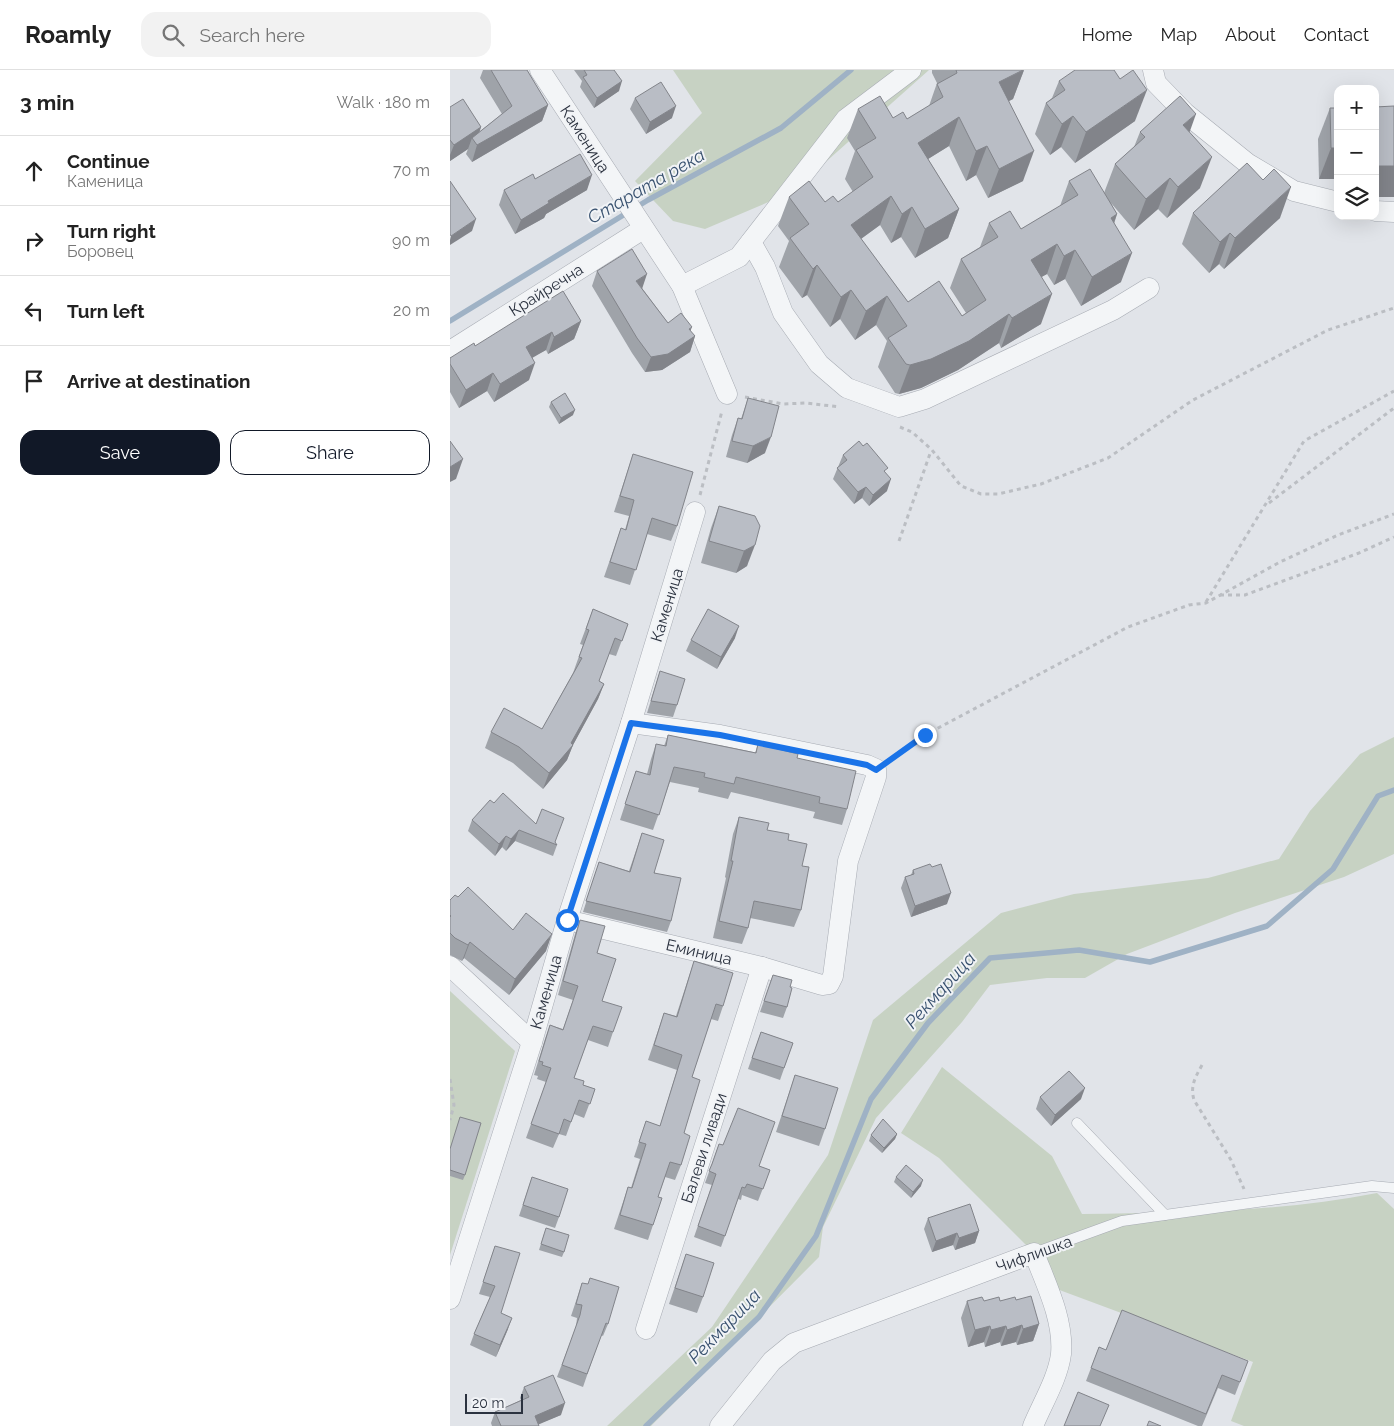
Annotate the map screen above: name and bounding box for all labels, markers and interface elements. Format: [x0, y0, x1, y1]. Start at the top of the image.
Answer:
search box [141, 12, 491, 57]
text: Roamly [25, 20, 111, 49]
icon: search [159, 21, 187, 49]
text: Search here [199, 24, 305, 46]
text: Home [1081, 24, 1132, 45]
text: Map [1160, 24, 1197, 45]
text: About [1225, 24, 1276, 45]
text: Contact [1304, 24, 1369, 45]
map controls [1334, 85, 1379, 220]
button: + [1334, 85, 1379, 130]
text: 3 min [20, 90, 74, 115]
text: Walk · 180 m [336, 93, 430, 112]
street label: Каменица [556, 102, 614, 176]
button: − [1334, 130, 1379, 175]
water label: Старата река [584, 144, 709, 228]
text: Continue [67, 150, 150, 172]
icon: ahead [20, 157, 48, 185]
text: 70 m [393, 161, 430, 180]
text: Каменица [67, 172, 143, 191]
button: layers [1334, 175, 1379, 220]
text: Turn right [67, 220, 156, 242]
icon: right [20, 227, 48, 255]
text: 90 m [392, 231, 430, 250]
text: Боровец [67, 242, 134, 261]
street label: Крайречна [505, 260, 587, 320]
icon: left [20, 297, 48, 325]
text: Turn left [67, 300, 144, 322]
text: 20 m [393, 301, 430, 320]
icon: arrive [20, 367, 48, 395]
text: Arrive at destination [67, 370, 251, 392]
button: Save [20, 430, 220, 475]
button: Share [230, 430, 430, 475]
street label: Каменица [647, 566, 687, 644]
route end [914, 724, 937, 747]
route start [556, 909, 579, 932]
street label: Еминица [664, 935, 734, 969]
water label: Рекмарица [900, 947, 980, 1032]
street label: Каменица [526, 953, 566, 1031]
street label: Балеви ливади [677, 1091, 731, 1205]
street label: Чифлишка [993, 1232, 1075, 1276]
water label: Рекмарица [683, 1284, 765, 1368]
scale bar [465, 1391, 522, 1414]
text: 20 m [472, 1395, 504, 1411]

